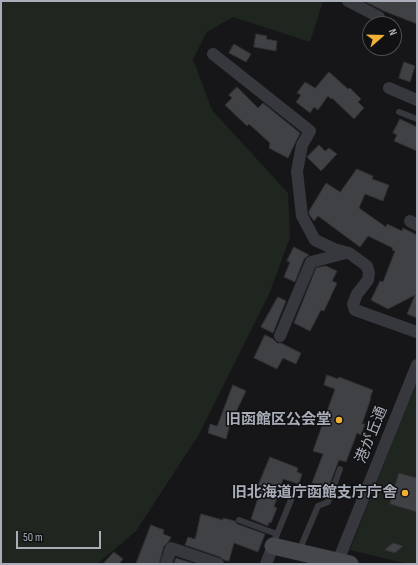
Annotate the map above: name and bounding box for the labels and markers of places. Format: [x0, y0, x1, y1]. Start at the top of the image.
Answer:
place label: 旧函館区公会堂 [226, 411, 331, 429]
marker: 旧函館区公会堂 [334, 415, 344, 425]
place label: 旧北海道庁函館支庁庁舎 [232, 484, 397, 502]
marker: 旧北海道庁函館支庁庁舎 [400, 488, 410, 498]

